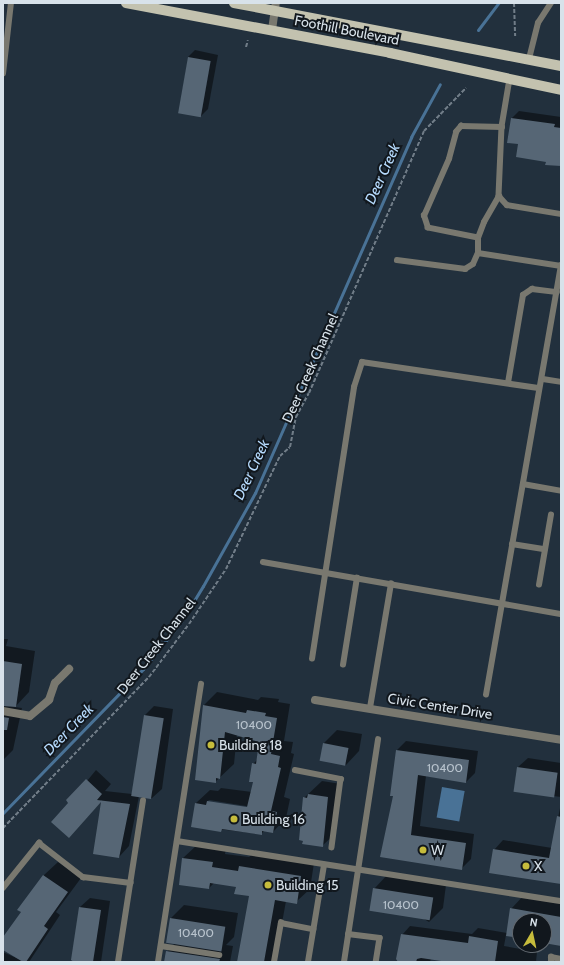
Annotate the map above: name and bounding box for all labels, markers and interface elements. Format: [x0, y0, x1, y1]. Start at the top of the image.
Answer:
street label: Foothill Boulevard [293, 12, 401, 48]
water label: Deer Creek [362, 141, 404, 207]
street label: Deer Creek Channel [278, 311, 342, 425]
water label: Deer Creek [230, 437, 274, 503]
street label: Deer Creek Channel [113, 594, 199, 698]
street label: Civic Center Drive [387, 689, 493, 723]
water label: Deer Creek [40, 701, 98, 759]
house number: 10400 [236, 718, 272, 732]
place label: Building 18 [219, 737, 283, 753]
marker: Building 18 [206, 740, 216, 750]
house number: 10400 [427, 761, 463, 775]
place label: Building 16 [242, 811, 305, 827]
marker: Building 16 [229, 814, 239, 824]
place label: W [431, 842, 444, 858]
marker: W [418, 845, 428, 855]
place label: X [534, 858, 542, 874]
marker: X [521, 861, 531, 871]
place label: Building 15 [276, 877, 339, 893]
marker: Building 15 [263, 880, 273, 890]
house number: 10400 [383, 898, 419, 912]
north arrow [512, 913, 552, 953]
text: N [529, 915, 539, 930]
house number: 10400 [178, 926, 214, 940]

